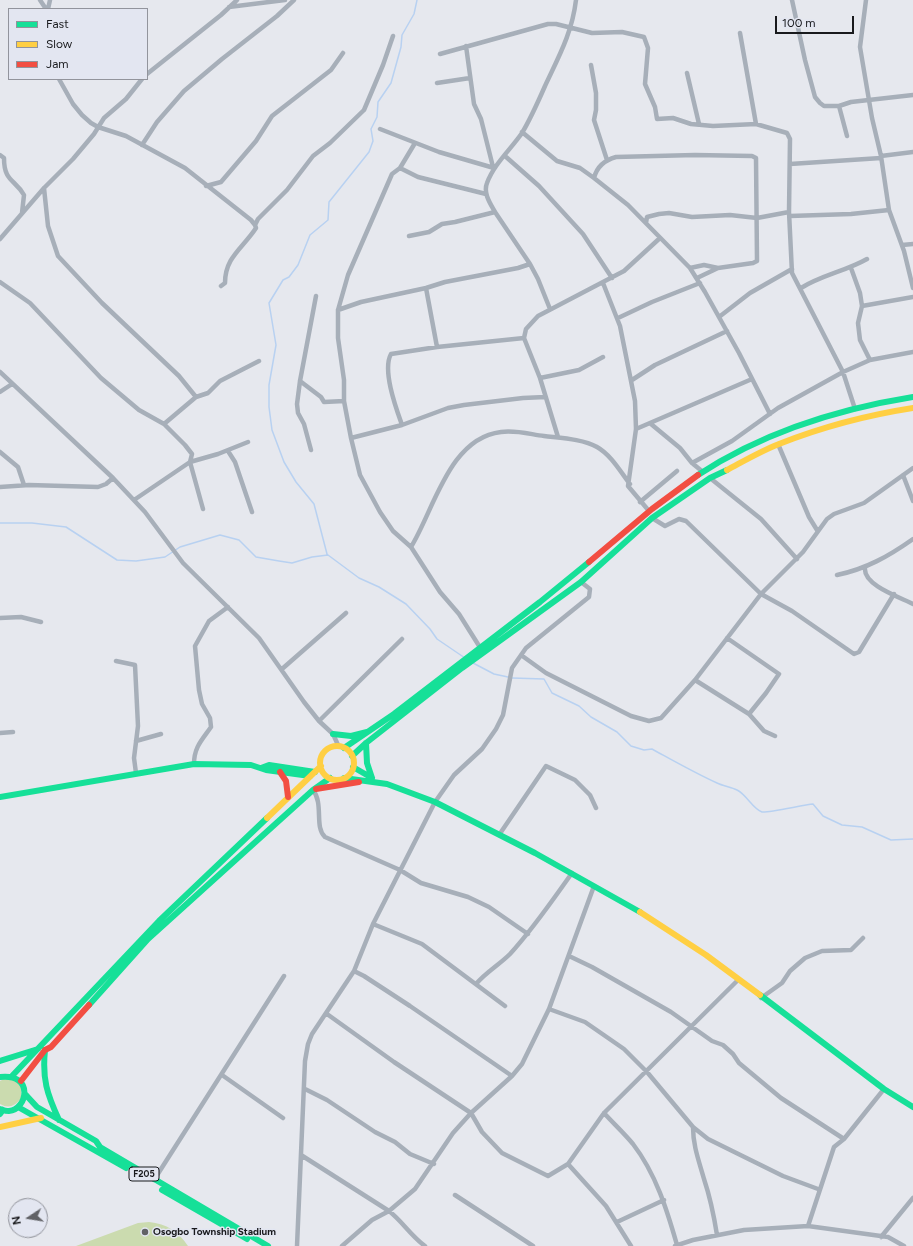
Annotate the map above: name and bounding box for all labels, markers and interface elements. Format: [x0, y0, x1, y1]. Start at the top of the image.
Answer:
legend [8, 8, 148, 80]
scale bar [777, 8, 856, 34]
text: 100 m [782, 16, 816, 30]
text: Fast [46, 17, 69, 31]
text: Slow [46, 37, 72, 51]
text: Jam [46, 57, 69, 71]
road number: F205 [129, 1167, 159, 1181]
north arrow [8, 1198, 48, 1238]
text: N [10, 1215, 24, 1226]
place label: Osogbo Township Stadium [153, 1226, 276, 1238]
marker: Osogbo Township Stadium [140, 1227, 150, 1237]

